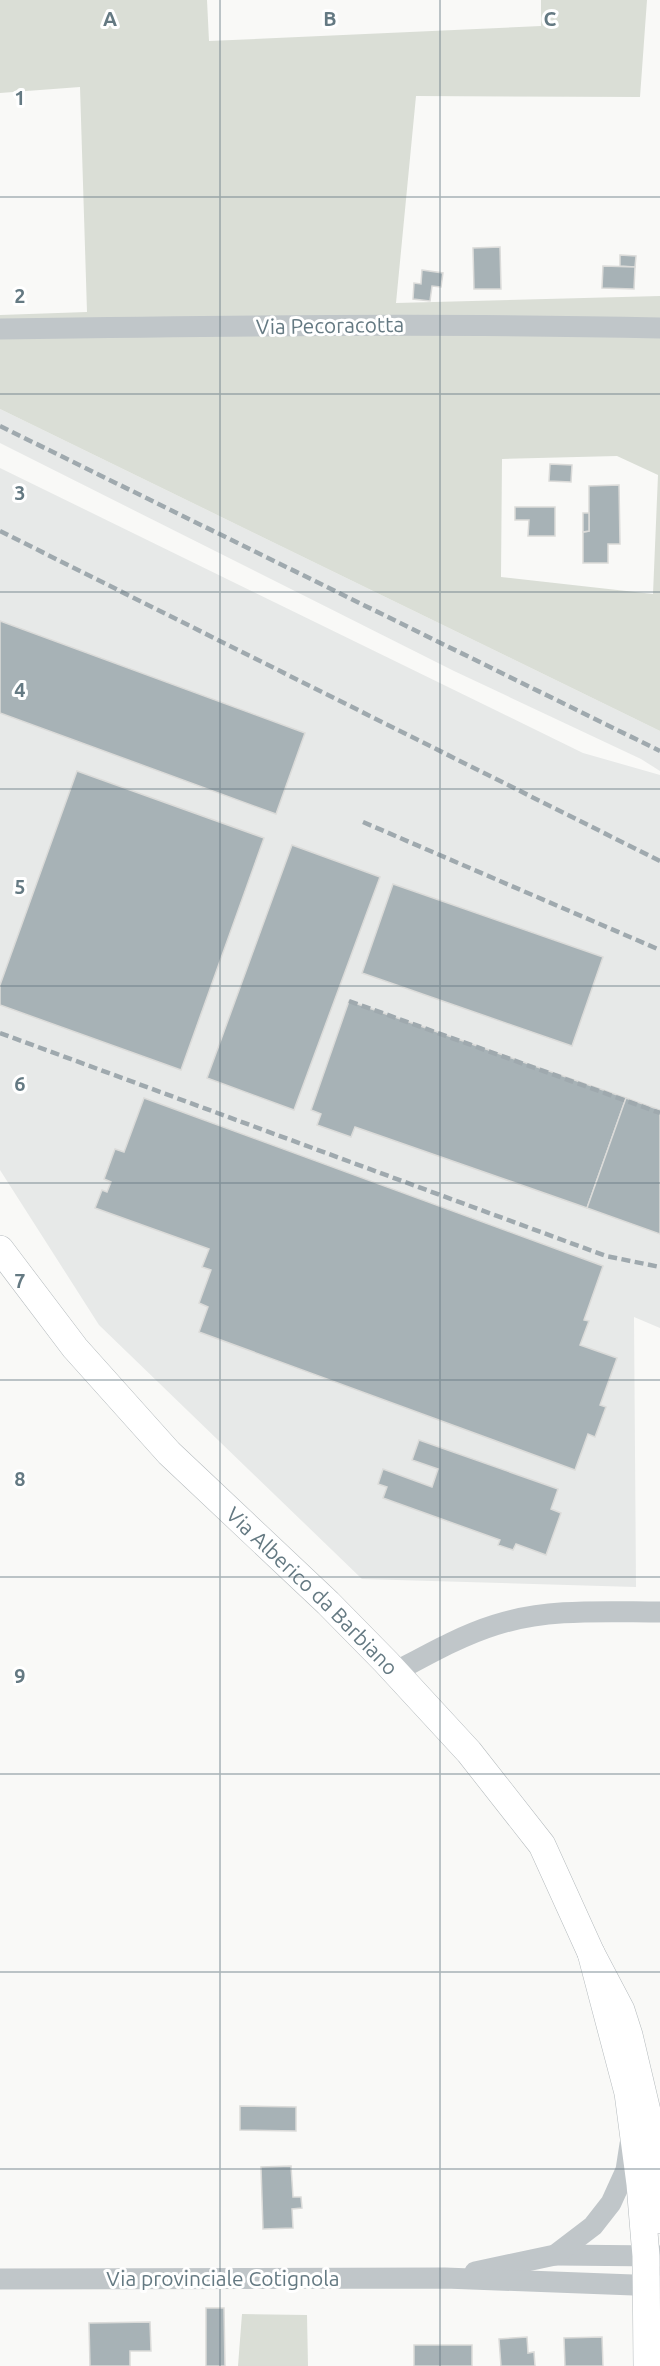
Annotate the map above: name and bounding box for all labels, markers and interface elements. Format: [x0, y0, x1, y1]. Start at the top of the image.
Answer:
text: A [103, 7, 117, 30]
text: B [323, 7, 337, 30]
text: C [544, 7, 557, 30]
text: 1 [14, 86, 26, 109]
text: 2 [14, 284, 26, 307]
street label: Via Pecoracotta [256, 312, 404, 338]
text: 3 [14, 481, 26, 504]
text: 4 [14, 678, 26, 701]
text: 5 [14, 875, 26, 898]
text: 6 [14, 1072, 26, 1095]
text: 7 [14, 1269, 26, 1292]
text: 8 [14, 1467, 26, 1490]
street label: Via Alberico da Barbiano [222, 1502, 403, 1679]
text: 9 [14, 1664, 26, 1687]
street label: Via provinciale Cotignola [106, 2266, 340, 2290]

